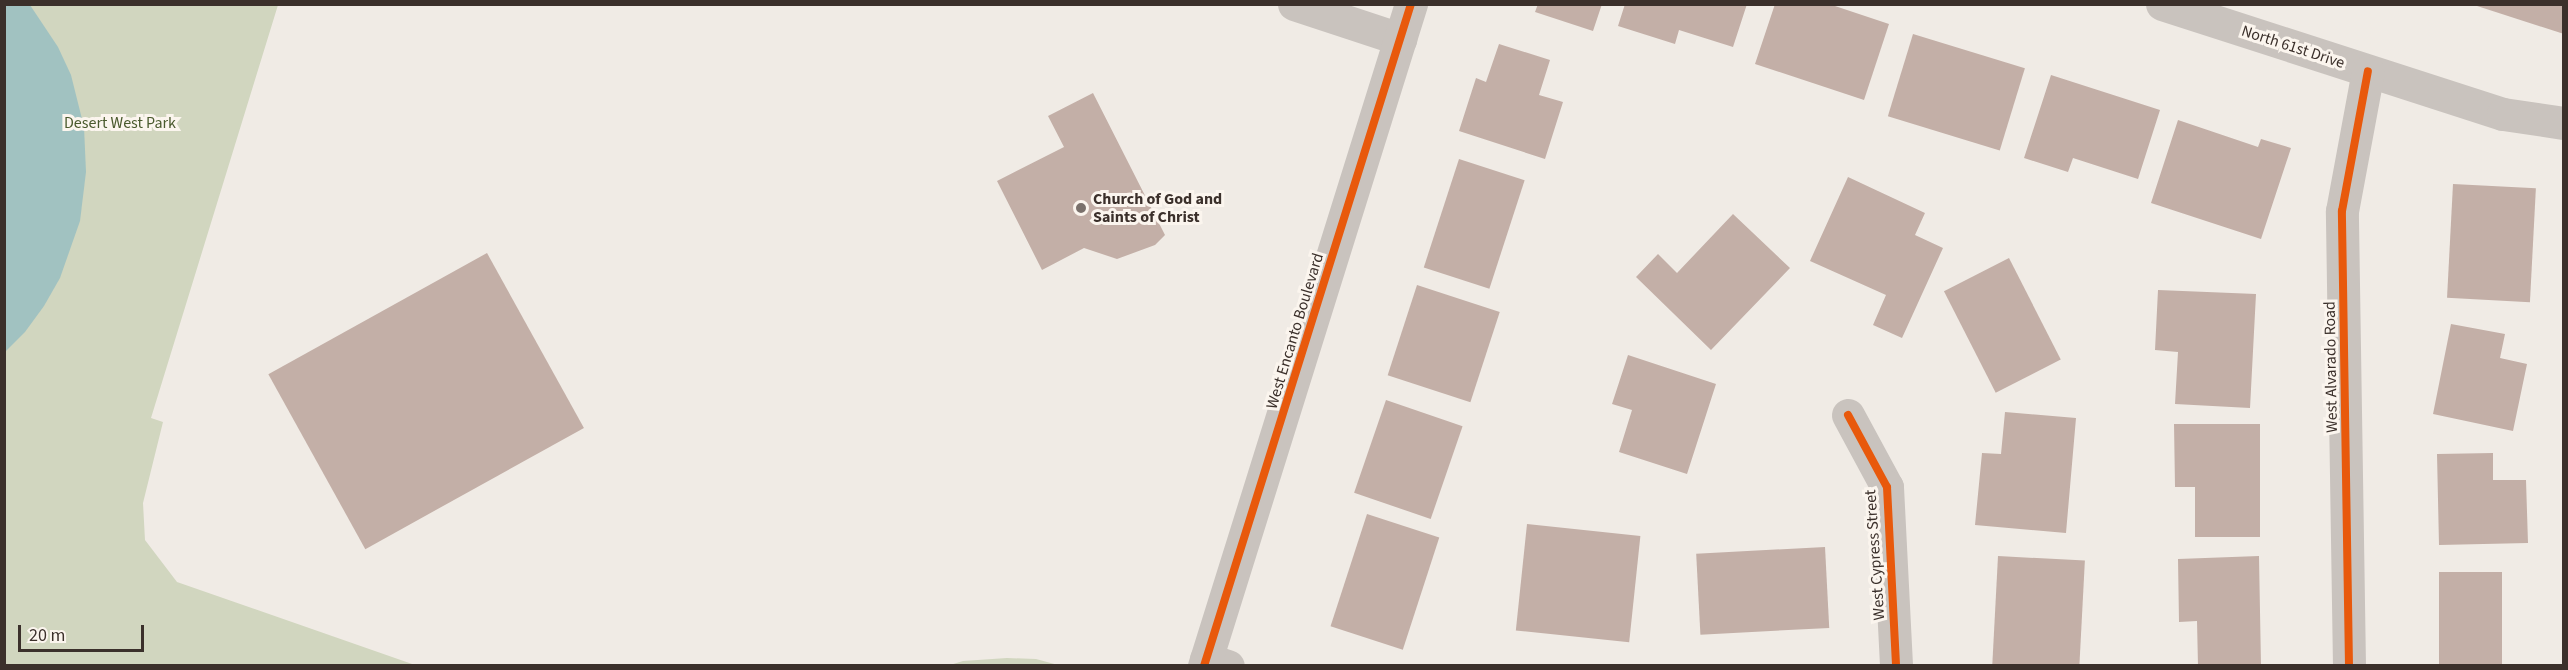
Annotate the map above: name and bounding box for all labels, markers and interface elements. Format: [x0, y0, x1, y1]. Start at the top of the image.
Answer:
street label: North 61st Drive [2239, 21, 2347, 73]
park label: Desert West Park [64, 113, 176, 133]
place label: Church of God and Saints of Christ [1093, 189, 1222, 227]
marker: Church of God and Saints of Christ [1074, 201, 1088, 215]
street label: West Encanto Boulevard [1262, 251, 1328, 411]
street label: West Alvarado Road [2320, 301, 2342, 433]
street label: West Cypress Street [1861, 489, 1889, 621]
scale bar [21, 613, 147, 651]
text: 20 m [29, 623, 65, 648]

